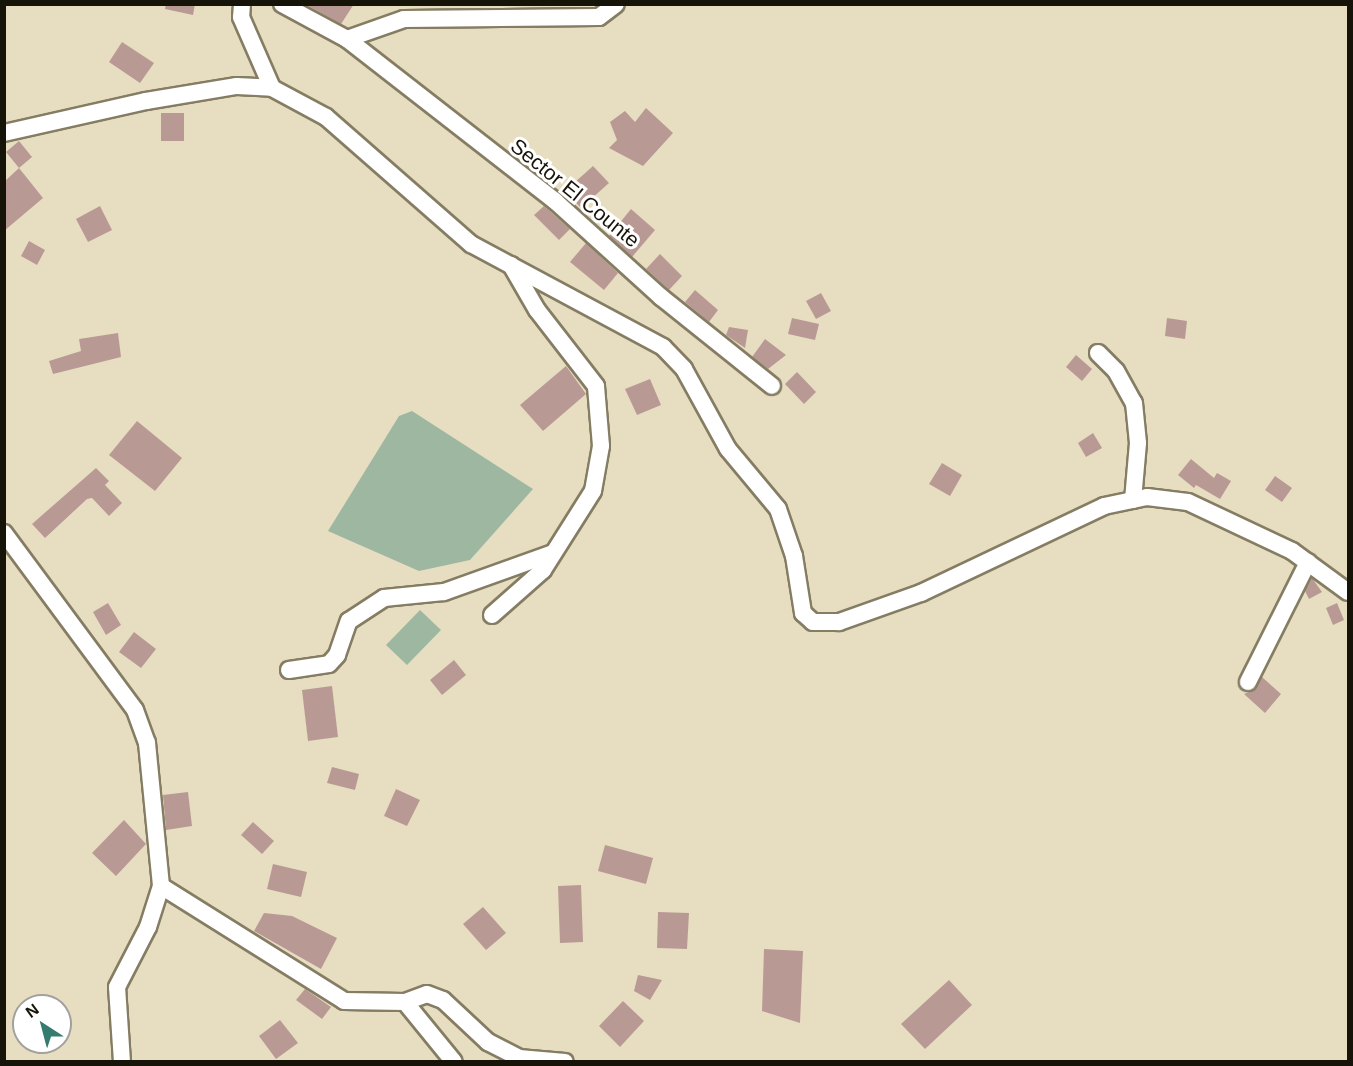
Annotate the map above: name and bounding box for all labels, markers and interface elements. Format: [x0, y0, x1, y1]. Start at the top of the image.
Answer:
street label: Sector El Counte [505, 133, 645, 253]
north arrow [12, 994, 72, 1054]
text: N [23, 1000, 42, 1021]

